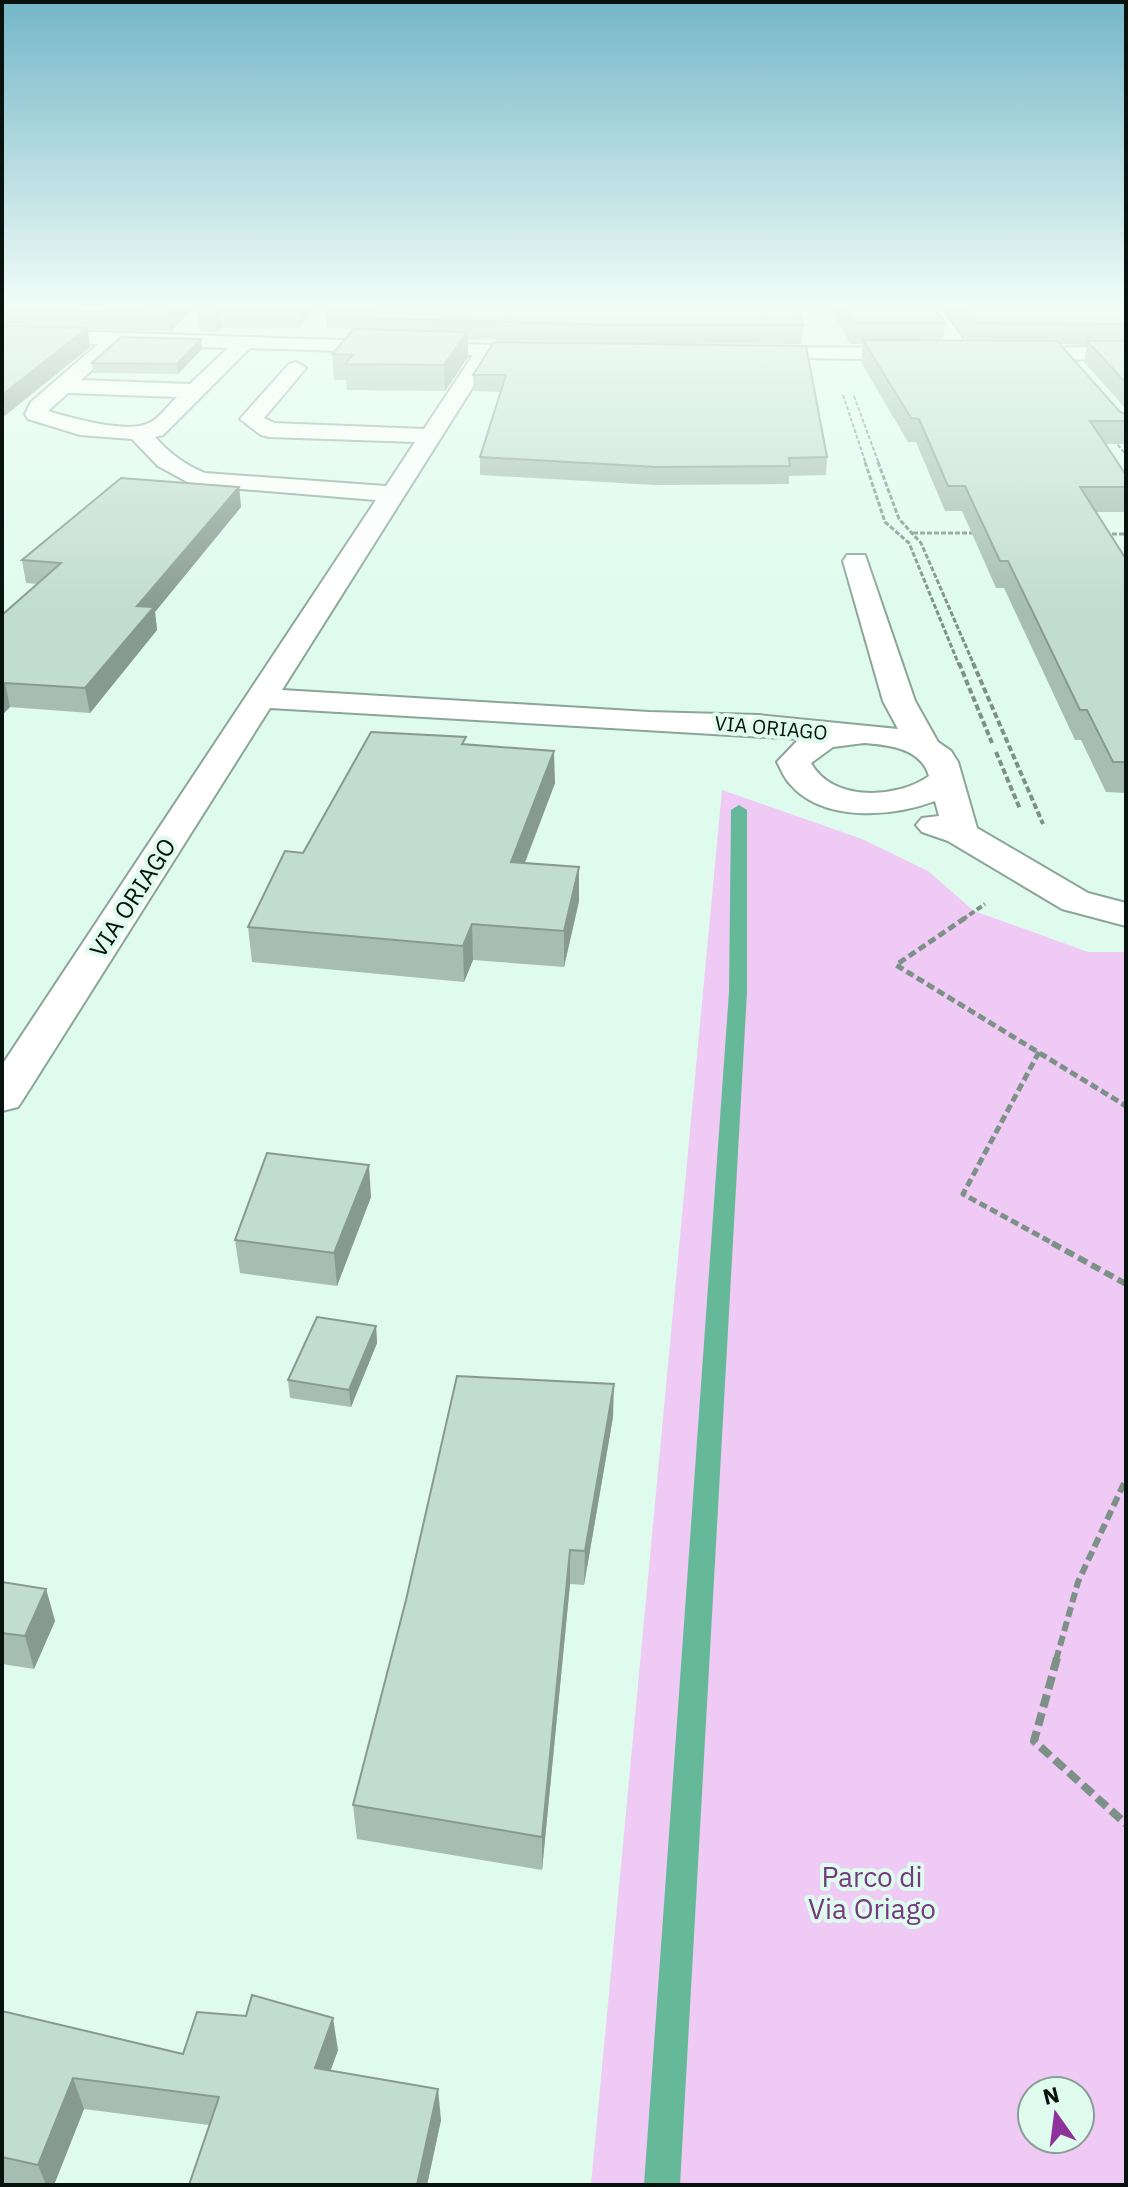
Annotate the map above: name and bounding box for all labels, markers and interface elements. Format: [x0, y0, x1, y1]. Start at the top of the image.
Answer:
street label: VIA ORIAGO [713, 709, 829, 746]
street label: VIA ORIAGO [82, 832, 183, 963]
park label: Parco di Via Oriago [808, 1858, 936, 1927]
north arrow [1016, 2075, 1096, 2155]
text: N [1040, 2079, 1062, 2111]

